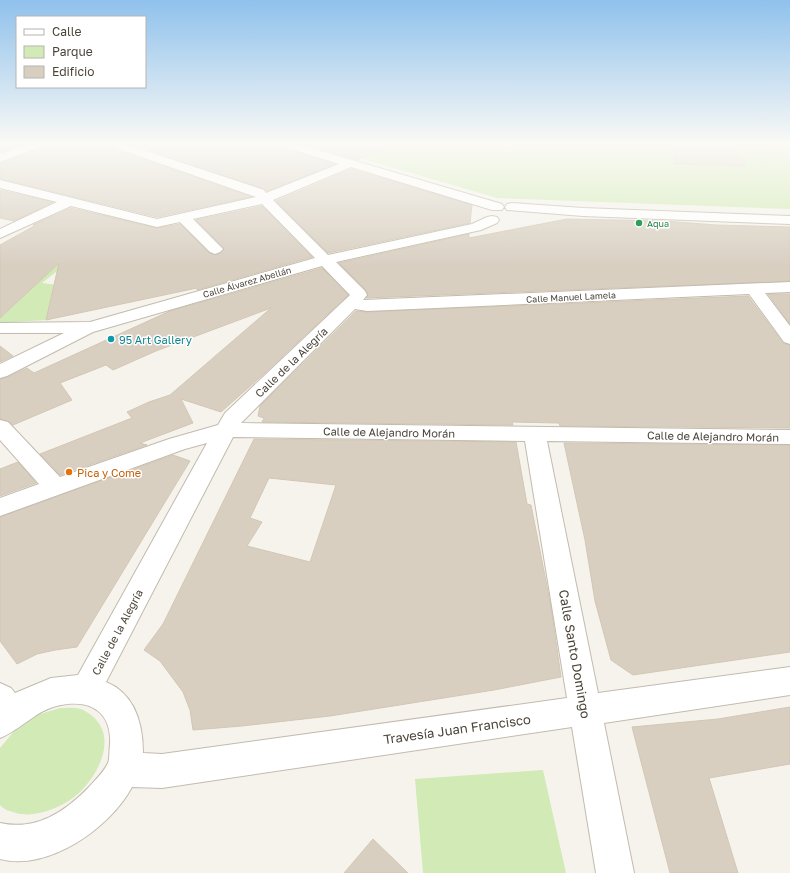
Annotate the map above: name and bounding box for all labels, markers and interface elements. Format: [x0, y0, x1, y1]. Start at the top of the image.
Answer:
legend [16, 16, 146, 88]
text: Calle [52, 24, 82, 39]
text: Parque [52, 44, 93, 59]
text: Edificio [52, 64, 94, 79]
marker: Aqua [634, 218, 644, 228]
place label: Aqua [647, 218, 669, 229]
street label: Calle Álvarez Abellán [202, 264, 292, 300]
street label: Calle Manuel Lamela [526, 289, 616, 305]
street label: Calle de la Alegría [252, 324, 330, 400]
place label: 95 Art Gallery [119, 333, 192, 346]
marker: 95 Art Gallery [106, 334, 116, 344]
street label: Calle de Alejandro Morán [323, 424, 455, 440]
street label: Calle de Alejandro Morán [647, 428, 779, 444]
place label: Pica y Come [77, 466, 141, 479]
marker: Pica y Come [64, 467, 74, 477]
street label: Calle de la Alegría [89, 587, 145, 677]
street label: Calle Santo Domingo [556, 588, 594, 720]
street label: Travesía Juan Francisco [382, 711, 532, 747]

